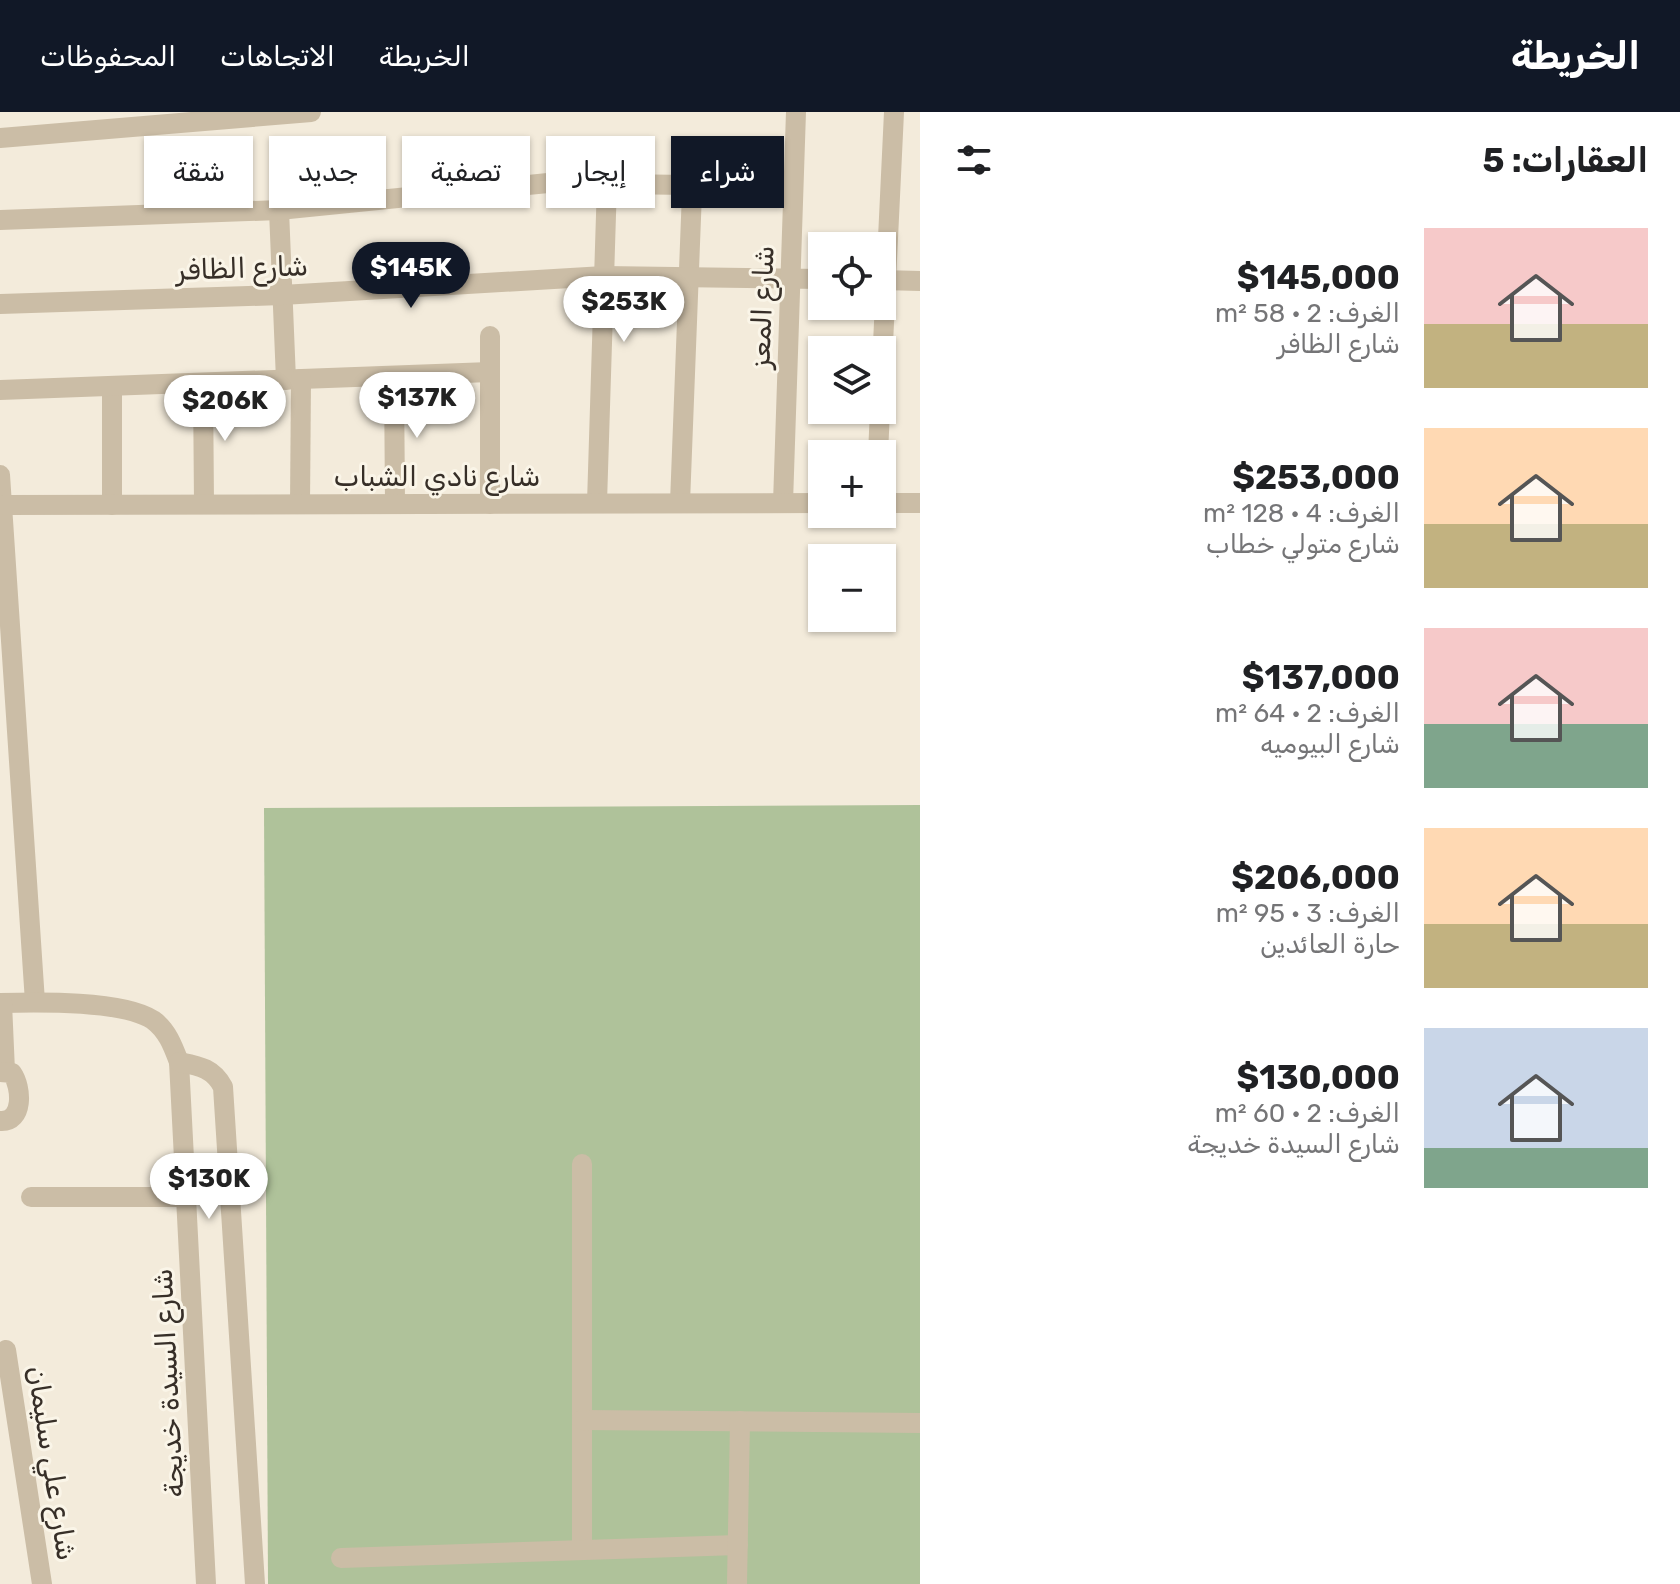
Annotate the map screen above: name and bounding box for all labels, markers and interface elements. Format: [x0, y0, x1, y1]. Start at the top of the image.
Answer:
text: الخريطة [1511, 33, 1640, 79]
text: المحفوظات [40, 40, 176, 73]
text: الاتجاهات [220, 40, 335, 73]
text: الخريطة [379, 40, 470, 73]
chip: شقة [144, 136, 253, 208]
chip: جديد [269, 136, 386, 208]
chip: تصفية [402, 136, 530, 208]
chip: إيجار [546, 136, 655, 208]
chip: شراء [671, 136, 784, 208]
icon: filters [952, 138, 996, 182]
text: العقارات: 5 [1483, 140, 1648, 181]
map controls [808, 232, 896, 632]
button: locate [808, 232, 896, 320]
pin: $145K [355, 242, 467, 310]
street label: شارع المعز [743, 245, 784, 371]
street label: شارع الظافر [173, 249, 309, 290]
text: $145K [370, 252, 452, 283]
text: $145,000 [1237, 257, 1400, 298]
icon: home [1488, 260, 1584, 356]
pin: $253K [568, 276, 680, 344]
text: $253K [581, 286, 667, 317]
text: الغرف: 2 · 58 m² [1215, 298, 1400, 329]
text: شارع الظافر [1277, 329, 1400, 360]
button: layers [808, 336, 896, 424]
pin: $137K [361, 372, 473, 440]
pin: $206K [169, 375, 281, 443]
text: $137K [377, 382, 457, 413]
text: $206K [182, 385, 268, 416]
button: + [808, 440, 896, 528]
text: $253,000 [1232, 457, 1400, 498]
street label: شارع نادي الشباب [334, 460, 540, 496]
icon: home [1488, 460, 1584, 556]
text: الغرف: 4 · 128 m² [1203, 498, 1400, 529]
text: شارع متولي خطاب [1206, 529, 1400, 560]
button: − [808, 544, 896, 632]
text: $137,000 [1242, 657, 1400, 698]
icon: home [1488, 660, 1584, 756]
text: الغرف: 2 · 64 m² [1215, 698, 1400, 729]
text: شارع البيوميه [1260, 729, 1400, 760]
text: $206,000 [1231, 857, 1400, 898]
icon: home [1488, 860, 1584, 956]
text: الغرف: 3 · 95 m² [1216, 898, 1400, 929]
text: حارة العائدين [1260, 929, 1400, 960]
text: $130,000 [1237, 1057, 1400, 1098]
icon: home [1488, 1060, 1584, 1156]
text: الغرف: 2 · 60 m² [1215, 1098, 1400, 1129]
text: شارع السيدة خديجة [1187, 1129, 1400, 1160]
pin: $130K [153, 1153, 265, 1221]
text: $130K [168, 1163, 250, 1194]
street label: شارع السيدة خديجة [146, 1268, 193, 1498]
street label: شارع علي سليمان [15, 1363, 84, 1563]

